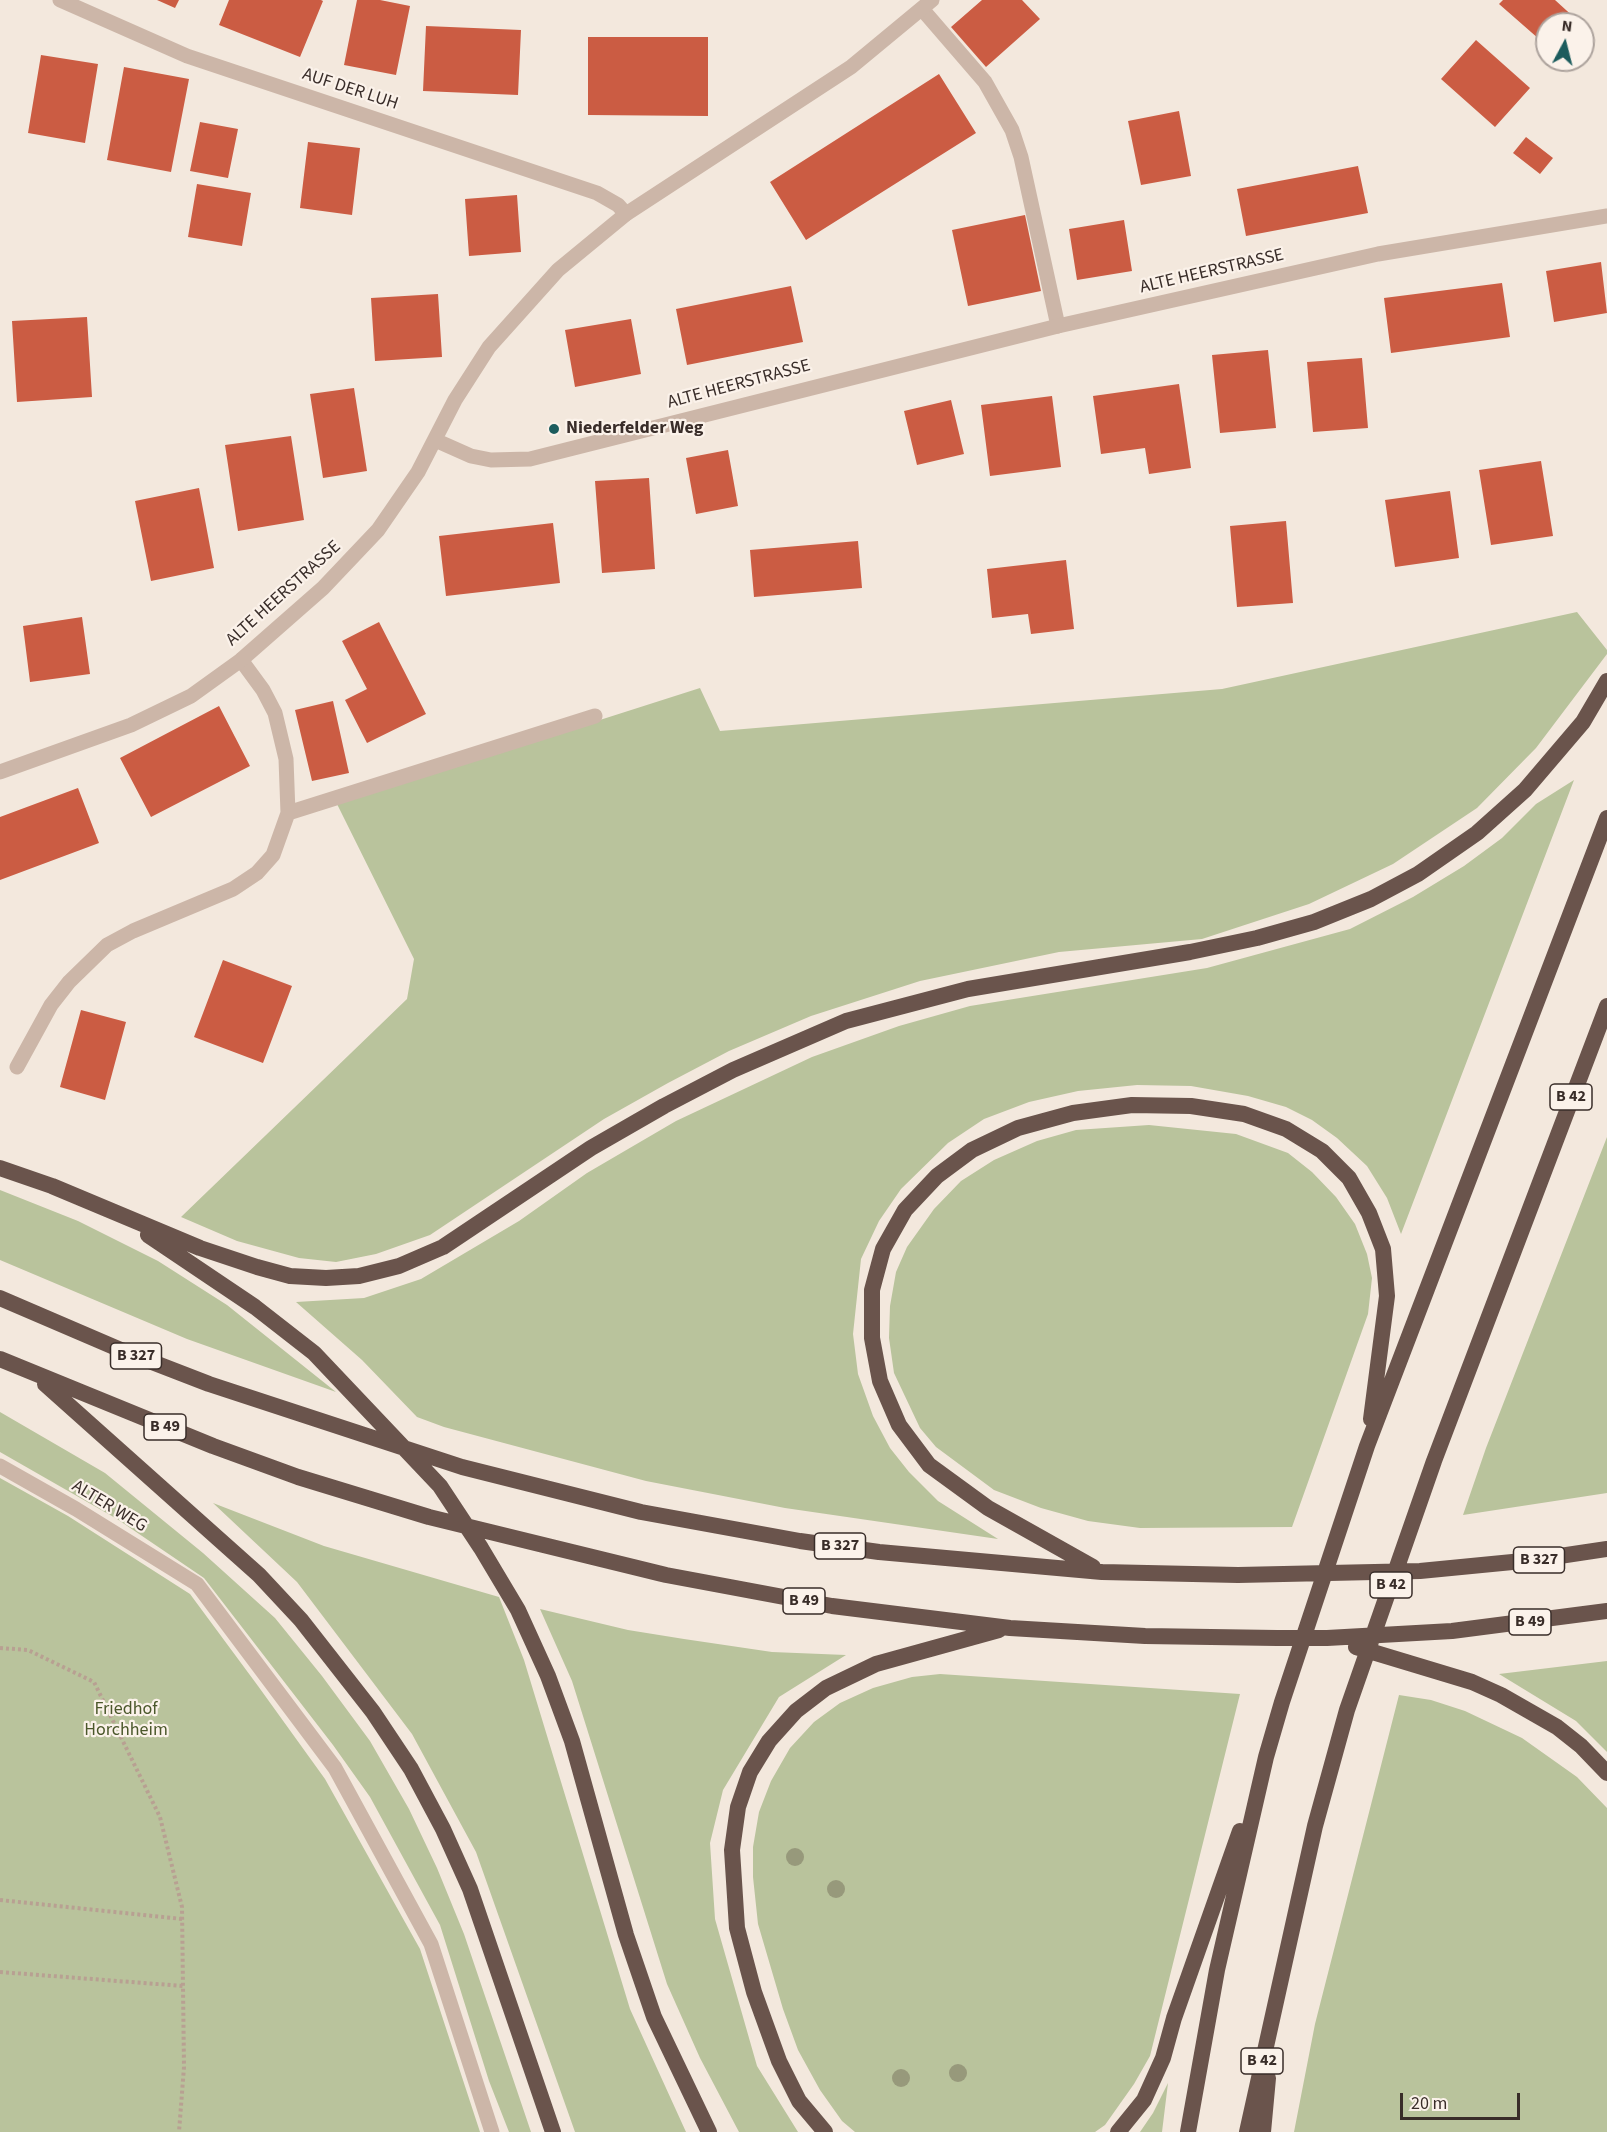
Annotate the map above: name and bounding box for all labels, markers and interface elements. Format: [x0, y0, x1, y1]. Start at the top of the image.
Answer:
north arrow [1535, 12, 1595, 72]
text: N [1560, 15, 1574, 38]
street label: AUF DER LUH [299, 64, 401, 116]
street label: ALTE HEERSTRASSE [1138, 245, 1286, 299]
street label: ALTE HEERSTRASSE [665, 356, 813, 414]
place label: Niederfelder Weg [566, 418, 703, 440]
marker: Niederfelder Weg [547, 422, 561, 436]
street label: ALTE HEERSTRASSE [222, 537, 346, 651]
road number: B 42 [1550, 1084, 1592, 1110]
road number: B 327 [110, 1343, 162, 1369]
road number: B 49 [144, 1414, 186, 1440]
street label: ALTER WEG [67, 1476, 151, 1538]
road number: B 327 [814, 1533, 866, 1559]
road number: B 327 [1514, 1547, 1564, 1573]
road number: B 42 [1370, 1572, 1412, 1598]
road number: B 49 [783, 1588, 825, 1614]
road number: B 49 [1509, 1609, 1551, 1635]
park label: Friedhof Horchheim [84, 1699, 168, 1742]
road number: B 42 [1241, 2048, 1283, 2074]
scale bar [1403, 2081, 1523, 2119]
text: 20 m [1411, 2091, 1447, 2116]

